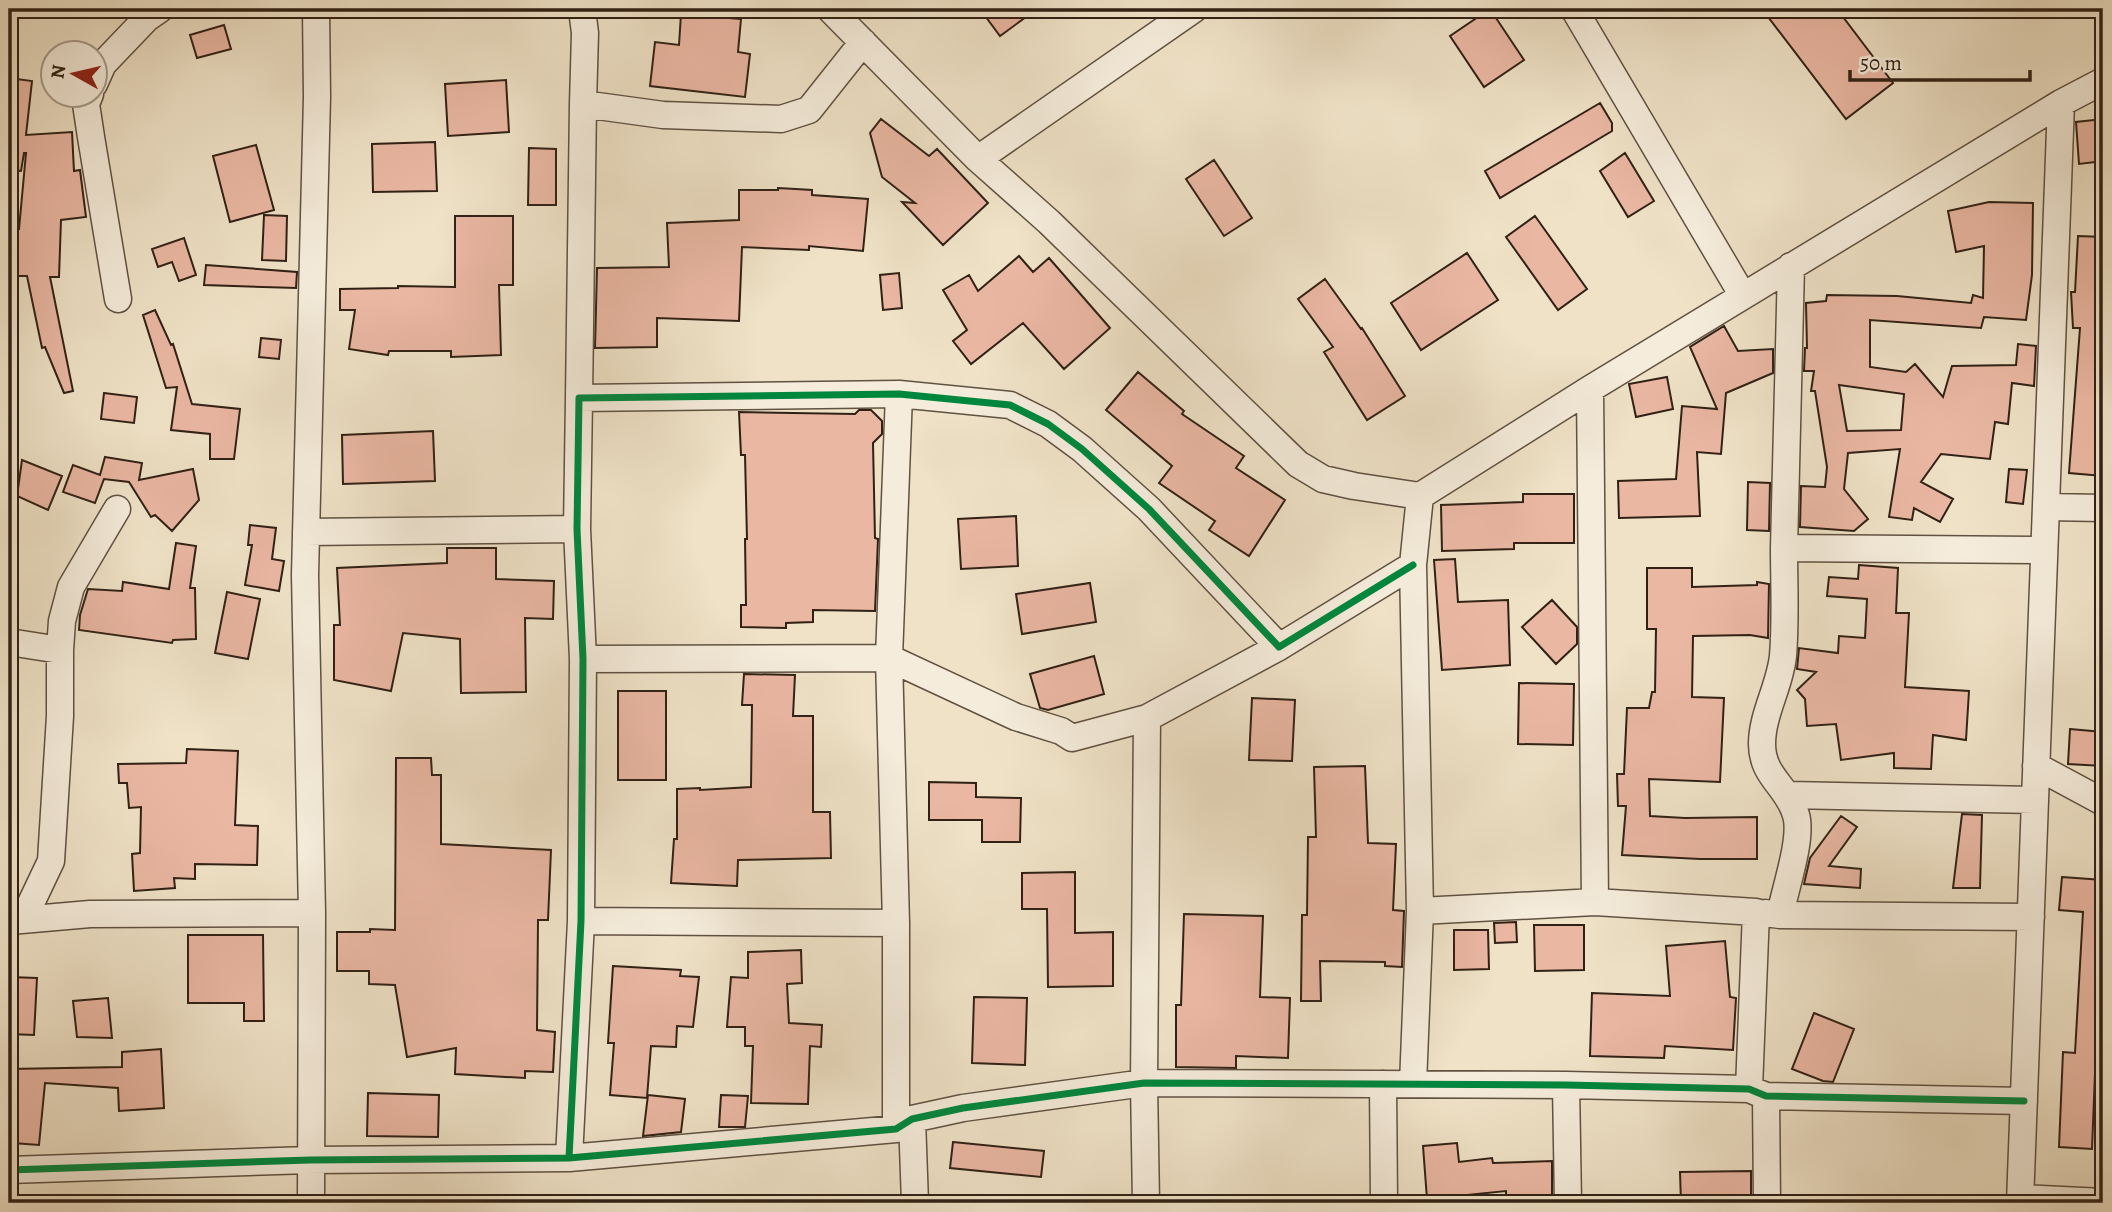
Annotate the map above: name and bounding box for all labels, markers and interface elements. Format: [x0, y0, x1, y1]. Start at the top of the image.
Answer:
north arrow [38, 38, 108, 108]
scale bar [1850, 38, 2030, 82]
text: 50 m [1860, 49, 1902, 77]
text: N [44, 63, 72, 80]

